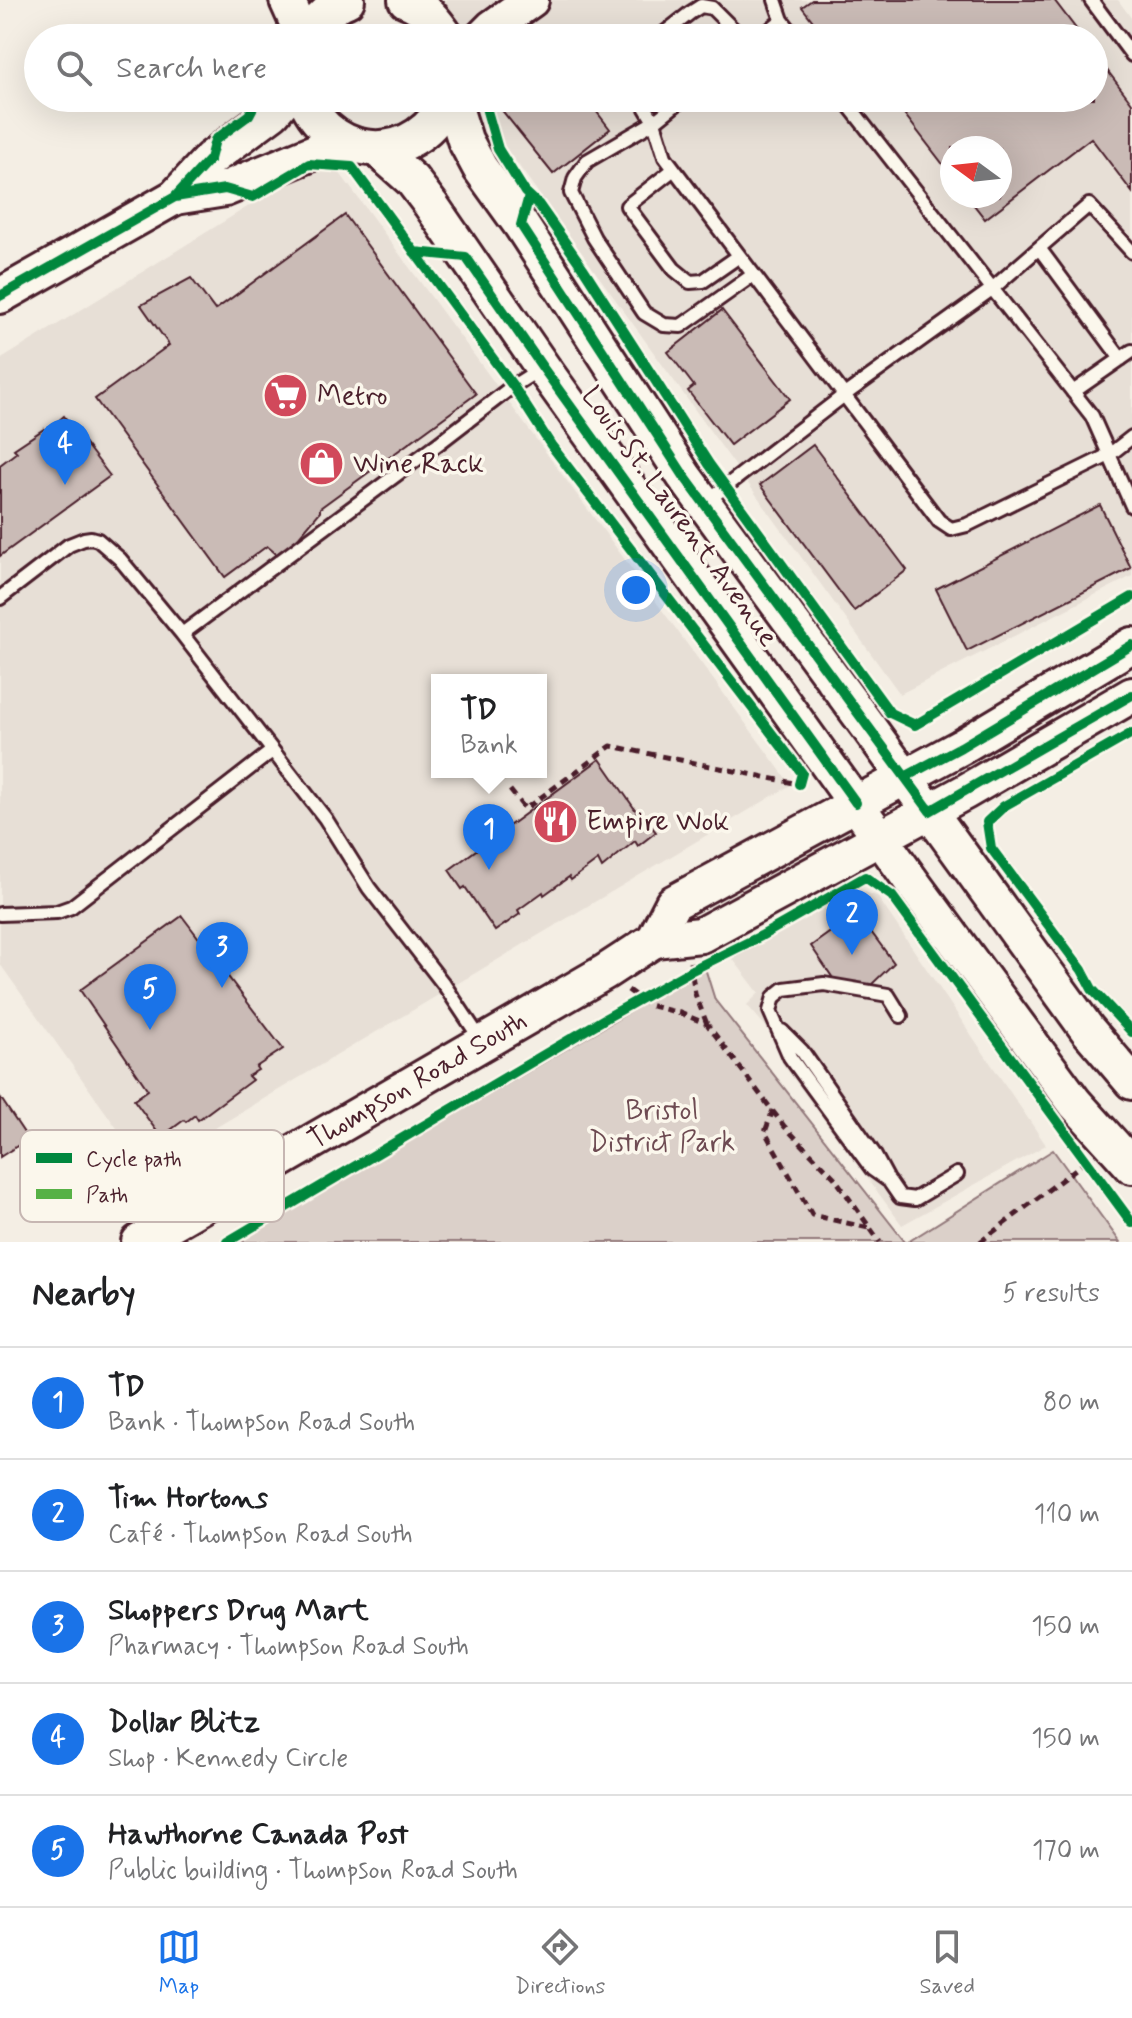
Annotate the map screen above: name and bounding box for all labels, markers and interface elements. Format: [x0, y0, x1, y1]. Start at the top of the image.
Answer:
search box [24, 24, 1108, 112]
icon: search [52, 46, 96, 90]
text: Search here [116, 49, 267, 88]
north arrow [940, 136, 1012, 208]
supermarket icon: Metro [262, 372, 310, 420]
place label: Metro [317, 378, 388, 415]
street label: Louis St. Laurent Avenue [572, 379, 786, 655]
pin: 4 [39, 419, 91, 485]
shop icon: Wine Rack [298, 440, 346, 488]
place label: Wine Rack [353, 446, 484, 483]
your location [616, 570, 656, 610]
popup [431, 674, 547, 778]
text: TD [460, 690, 497, 729]
text: Bank [460, 729, 518, 763]
restaurant icon: Empire Wok [531, 798, 579, 846]
pin: 1 [463, 804, 515, 870]
place label: Empire Wok [586, 804, 729, 841]
pin: 2 [826, 889, 878, 955]
pin: 3 [196, 922, 248, 988]
pin: 5 [124, 964, 176, 1030]
street label: Thompson Road South [301, 1002, 534, 1159]
park label: Bristol District Park [589, 1093, 735, 1162]
legend [20, 1130, 284, 1222]
text: Cycle path [86, 1146, 182, 1174]
text: Path [86, 1182, 128, 1210]
text: Nearby [32, 1272, 136, 1317]
text: 5 results [1002, 1277, 1100, 1311]
text: TD [108, 1367, 145, 1406]
text: 1 [52, 1386, 64, 1420]
text: 80 m [1043, 1386, 1100, 1420]
text: Bank · Thompson Road South [108, 1406, 415, 1440]
text: Tim Hortons [108, 1479, 268, 1518]
text: 2 [52, 1498, 64, 1532]
text: 110 m [1034, 1498, 1100, 1532]
text: Café · Thompson Road South [108, 1518, 413, 1552]
text: Shoppers Drug Mart [108, 1591, 369, 1630]
text: 3 [52, 1610, 64, 1644]
text: 150 m [1031, 1610, 1100, 1644]
text: Pharmacy · Thompson Road South [108, 1630, 469, 1664]
text: Dollar Blitz [108, 1703, 260, 1742]
text: 4 [50, 1722, 66, 1756]
text: 150 m [1031, 1722, 1100, 1756]
text: Shop · Kennedy Circle [108, 1742, 348, 1776]
text: Hawthorne Canada Post [108, 1815, 408, 1854]
text: 5 [50, 1834, 66, 1868]
text: 170 m [1032, 1834, 1100, 1868]
text: Public building · Thompson Road South [108, 1854, 518, 1888]
tab: Map [157, 1925, 201, 2001]
tab: Directions [515, 1925, 605, 2001]
tab: Saved [919, 1925, 975, 2001]

